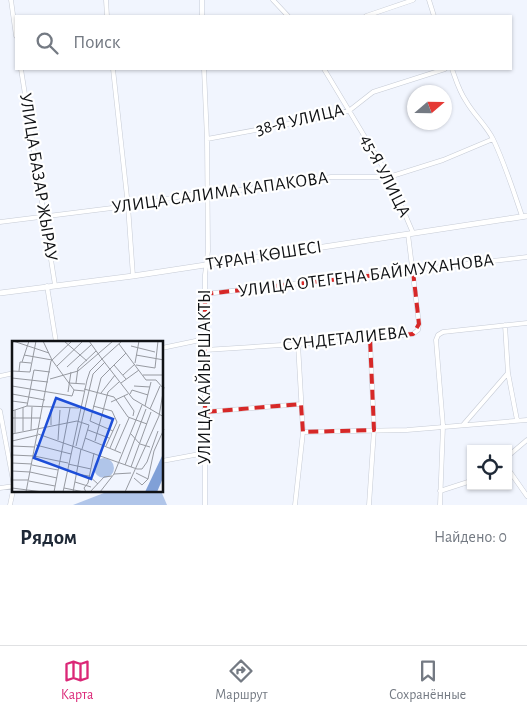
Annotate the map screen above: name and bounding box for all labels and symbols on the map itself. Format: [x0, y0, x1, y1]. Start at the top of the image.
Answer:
north arrow [407, 85, 452, 130]
street label: УЛИЦА БАЗАР ЖЫРАУ [16, 92, 60, 262]
street label: 38-Я УЛИЦА [254, 101, 346, 139]
street label: 45-Я УЛИЦА [357, 132, 414, 221]
street label: УЛИЦА САЛИМА КАПАКОВА [111, 169, 330, 217]
street label: ТҰРАН КӨШЕСІ [205, 238, 323, 274]
street label: УЛИЦА ОТЕГЕНА БАЙМУХАНОВА [237, 249, 495, 301]
street label: УЛИЦА КАЙЫРШАКТЫ [194, 289, 214, 465]
street label: СУНДЕТАЛИЕВА [281, 323, 409, 355]
inset map [12, 341, 164, 492]

